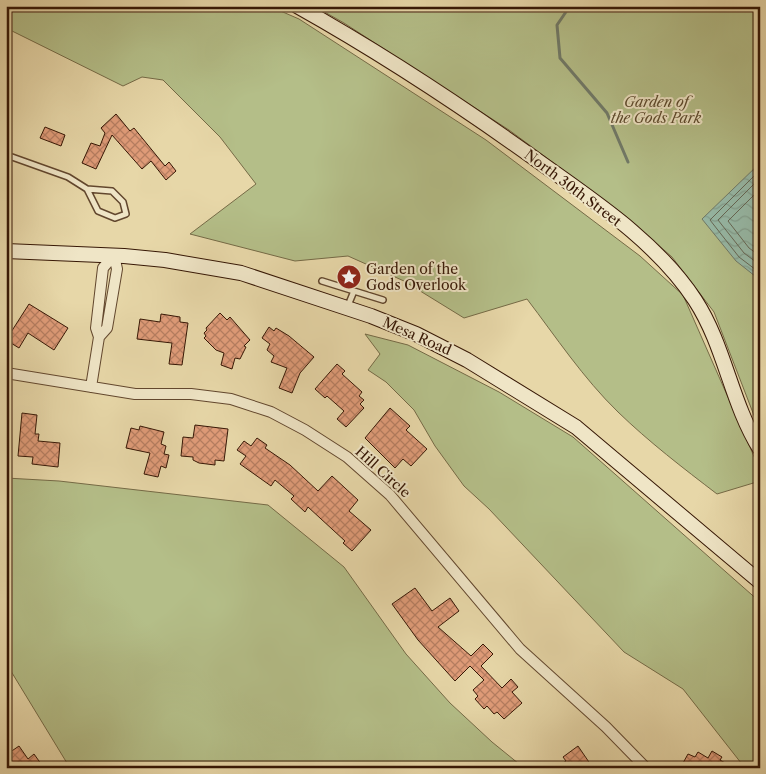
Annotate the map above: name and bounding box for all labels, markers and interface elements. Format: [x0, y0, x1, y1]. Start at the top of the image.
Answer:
park label: Garden of the Gods Park [611, 93, 702, 127]
street label: North 30th Street [521, 146, 625, 230]
place label: Garden of the Gods Overlook [366, 260, 467, 294]
place icon: Garden of the Gods Overlook [336, 264, 362, 290]
street label: Mesa Road [380, 313, 455, 359]
street label: Hill Circle [352, 442, 415, 502]

